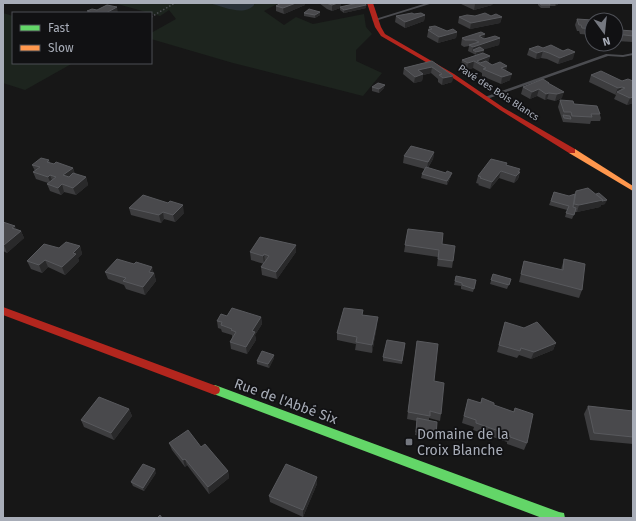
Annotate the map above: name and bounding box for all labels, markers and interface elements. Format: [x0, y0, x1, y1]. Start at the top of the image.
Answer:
legend [12, 12, 152, 64]
north arrow [584, 12, 624, 52]
text: Fast [48, 21, 70, 35]
text: N [601, 34, 612, 48]
text: Slow [48, 41, 74, 55]
street label: Pavé des Bois Blancs [456, 62, 541, 124]
street label: Rue de l'Abbé Six [232, 375, 340, 428]
place label: Domaine de la Croix Blanche [417, 426, 509, 459]
marker: Domaine de la Croix Blanche [404, 437, 414, 447]

